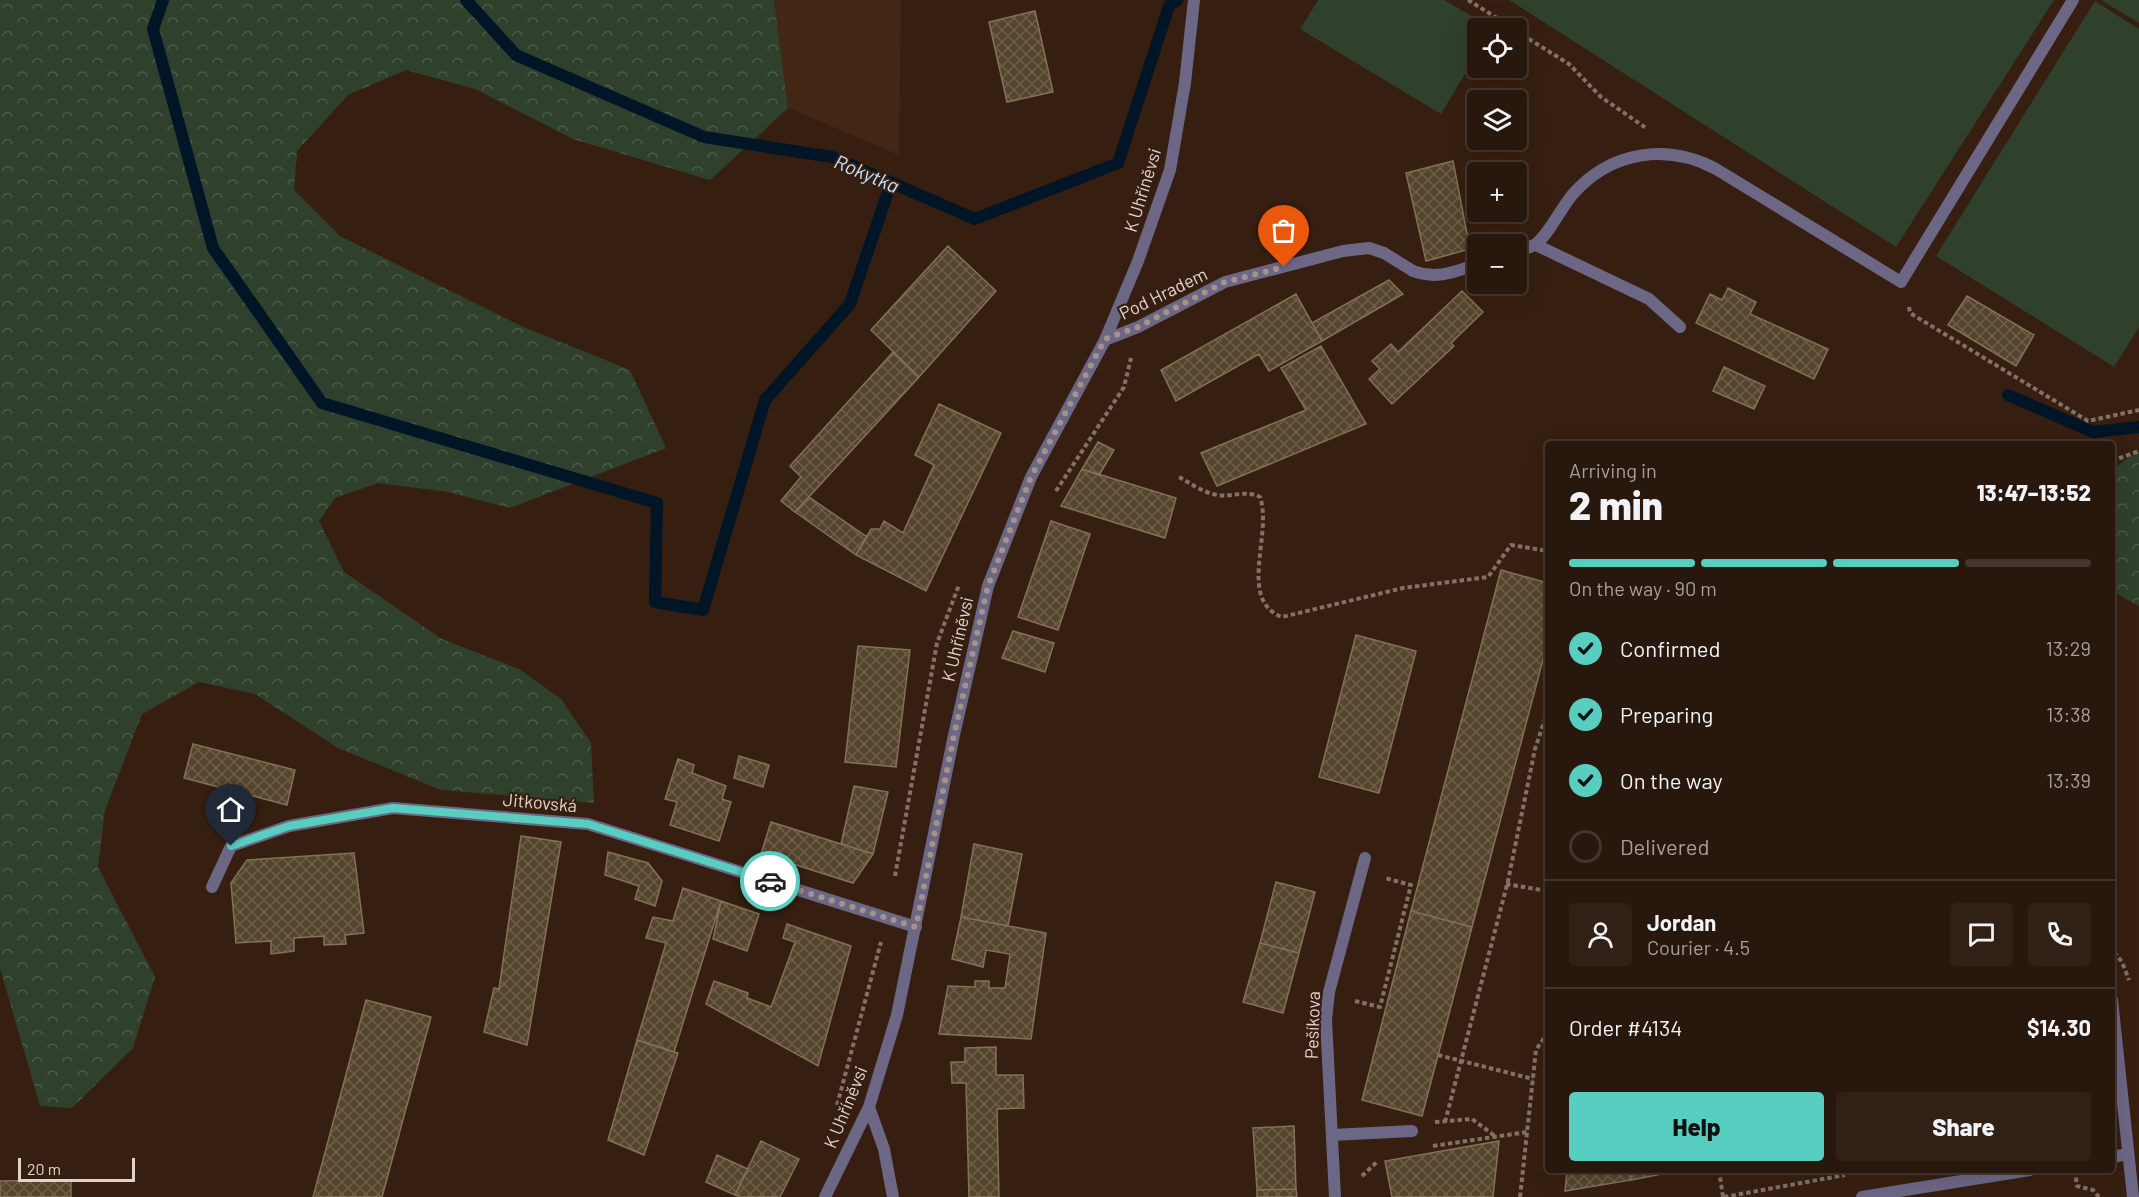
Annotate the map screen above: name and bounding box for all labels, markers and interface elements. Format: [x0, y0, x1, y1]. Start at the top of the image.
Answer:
map controls [1467, 18, 1527, 294]
button: locate [1467, 18, 1527, 78]
button: layers [1467, 90, 1527, 150]
street label: K Uhříněvsi [1119, 145, 1165, 235]
water label: Rokytka [831, 149, 903, 197]
button: + [1467, 162, 1527, 222]
pin [1258, 205, 1309, 267]
icon: bag [1267, 214, 1300, 247]
button: − [1467, 234, 1527, 294]
street label: Pod Hradem [1115, 262, 1211, 324]
text: Arriving in [1569, 458, 1657, 482]
text: 13:47–13:52 [1977, 479, 2091, 505]
text: 2 min [1569, 481, 1663, 528]
text: On the way · 90 m [1569, 576, 1717, 600]
street label: K Uhříněvsi [937, 594, 977, 684]
icon: check [1569, 632, 1602, 665]
text: Confirmed [1620, 635, 1720, 661]
text: 13:29 [2046, 636, 2091, 660]
icon: check [1569, 698, 1602, 731]
text: Preparing [1620, 701, 1713, 727]
text: 13:38 [2046, 702, 2091, 726]
icon: check [1569, 764, 1602, 797]
text: On the way [1620, 767, 1723, 793]
text: 13:39 [2046, 768, 2091, 792]
pin [205, 784, 256, 846]
street label: Jitkovská [502, 788, 578, 816]
icon: home [214, 793, 247, 826]
text: Delivered [1620, 833, 1709, 859]
courier [740, 851, 800, 911]
icon: car [754, 865, 787, 898]
button: person [1569, 903, 1632, 966]
button: chat [1950, 903, 2013, 966]
button: phone [2028, 903, 2091, 966]
text: Jordan [1647, 909, 1716, 935]
text: Courier · 4.5 [1647, 935, 1750, 959]
street label: Pešíkova [1300, 991, 1324, 1059]
text: Order #4134 [1569, 1014, 1682, 1040]
text: $14.30 [2027, 1014, 2091, 1040]
street label: K Uhříněvsi [819, 1063, 871, 1151]
button: Help [1569, 1092, 1824, 1161]
button: Share [1836, 1092, 2091, 1161]
scale bar [18, 1155, 135, 1182]
text: 20 m [27, 1159, 61, 1178]

